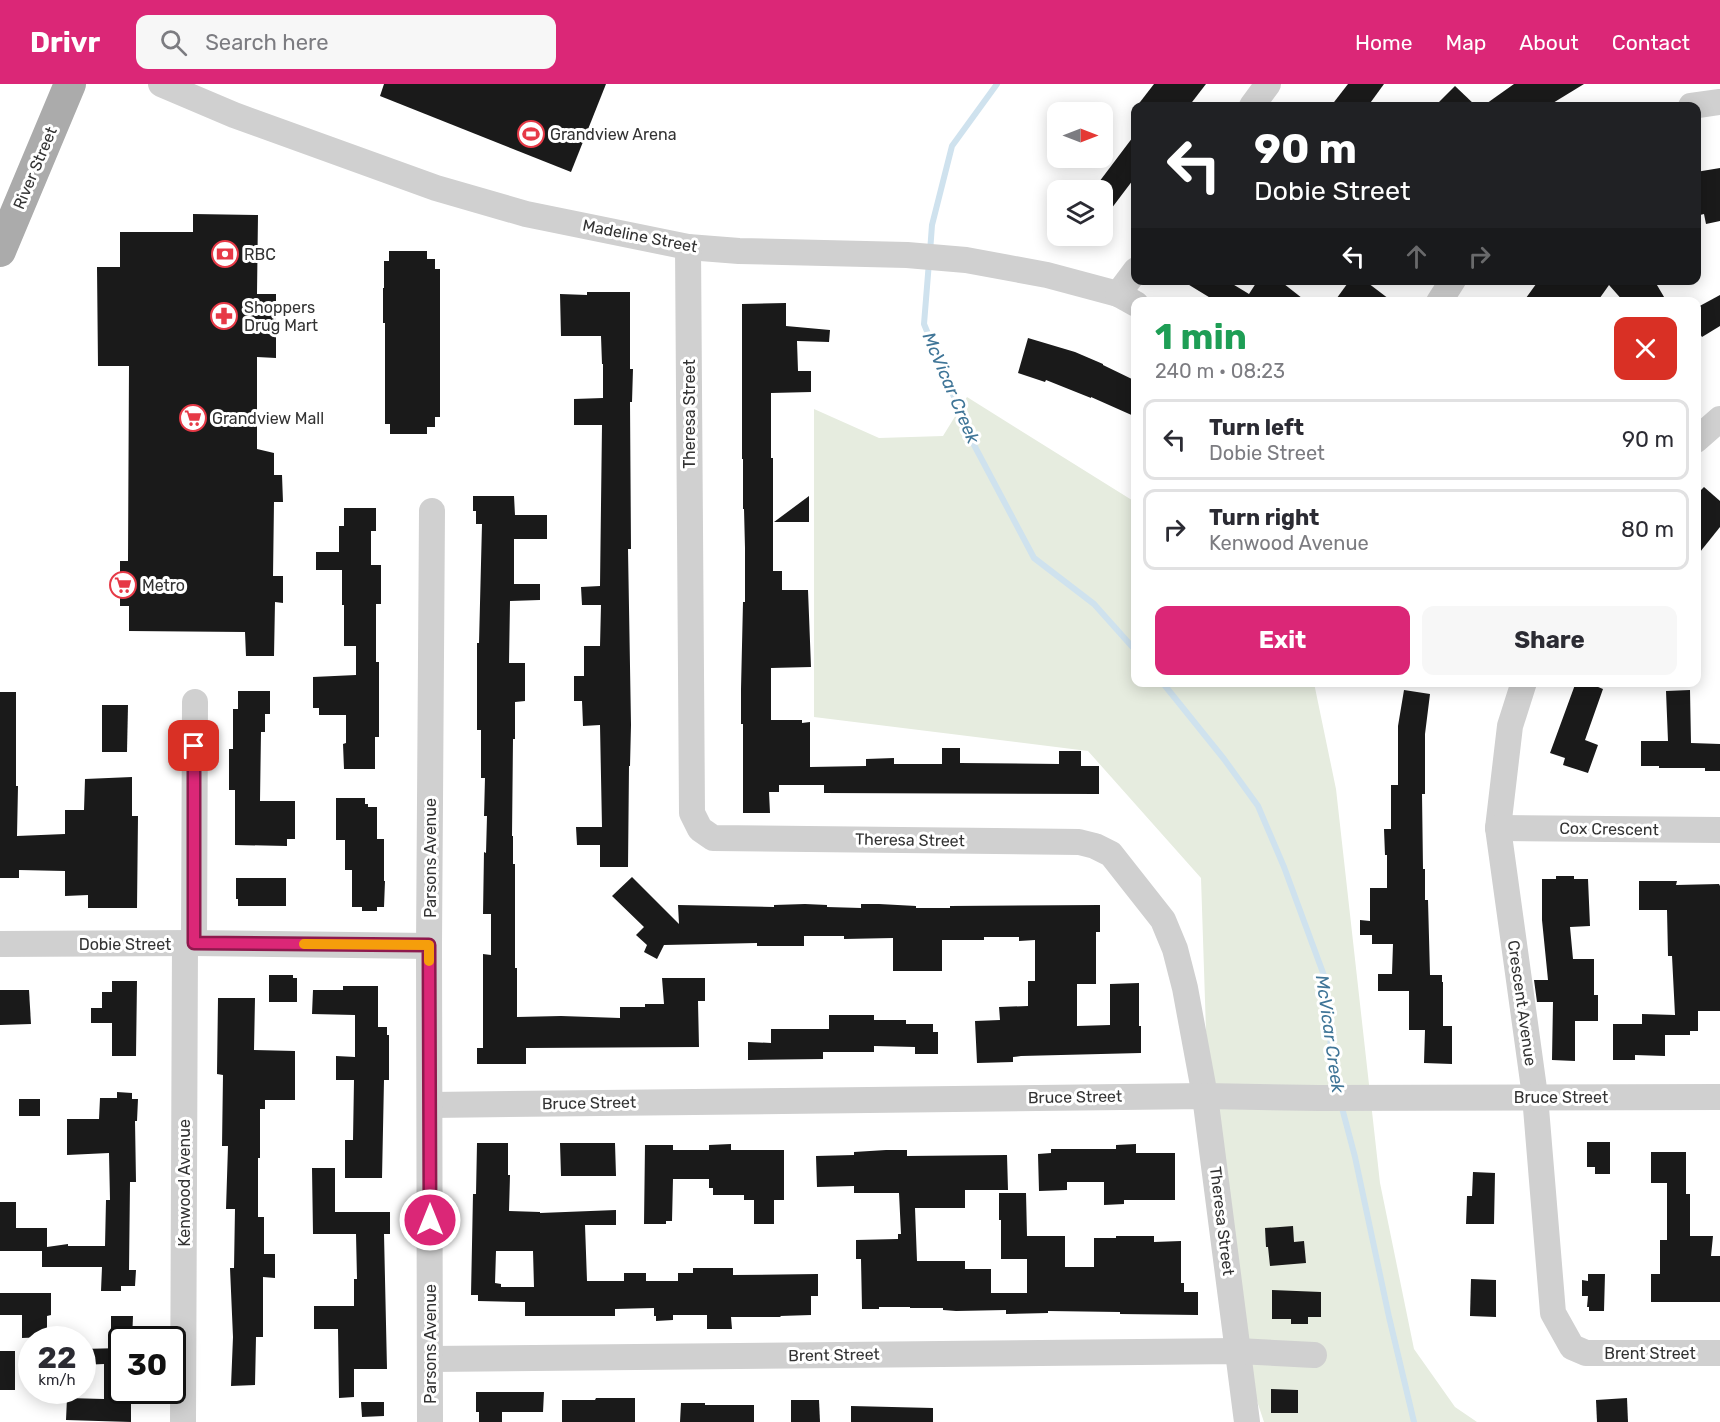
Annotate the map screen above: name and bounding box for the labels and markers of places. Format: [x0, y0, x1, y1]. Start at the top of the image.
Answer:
sports icon: Grandview Arena [516, 119, 546, 149]
place label: Grandview Arena [550, 125, 676, 144]
bank icon: RBC [210, 239, 240, 269]
place label: RBC [244, 245, 276, 264]
place label: Shoppers Drug Mart [244, 298, 318, 335]
pharmacy icon: Shoppers Drug Mart [209, 301, 239, 331]
supermarket icon: Grandview Mall [178, 403, 208, 433]
place label: Grandview Mall [212, 409, 324, 428]
supermarket icon: Metro [108, 570, 138, 600]
place label: Metro [142, 576, 185, 595]
pin [168, 720, 219, 771]

